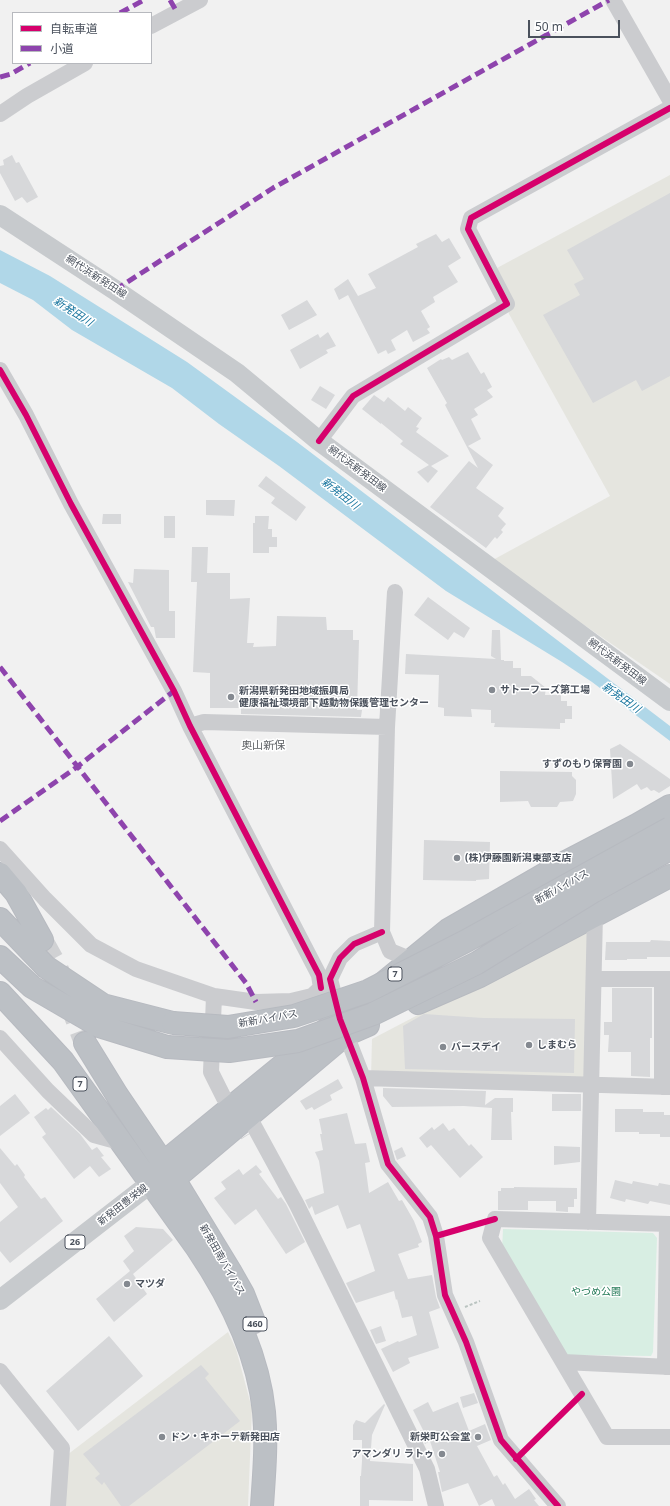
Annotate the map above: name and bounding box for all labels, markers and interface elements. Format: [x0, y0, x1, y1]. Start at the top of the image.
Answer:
legend [12, 12, 152, 64]
scale bar [530, 12, 622, 38]
text: 50 m [535, 18, 563, 35]
text: 自転車道 [50, 20, 98, 37]
text: 小道 [50, 40, 74, 57]
street label: 網代浜新発田線 [63, 253, 129, 301]
water label: 新発田川 [51, 294, 95, 330]
street label: 網代浜新発田線 [325, 443, 389, 495]
water label: 新発田川 [319, 475, 361, 513]
street label: 網代浜新発田線 [585, 636, 649, 688]
water label: 新発田川 [599, 680, 643, 716]
place label: サトーフーズ第工場 [500, 684, 590, 696]
place label: 新潟県新発田地域振興局 健康福祉環境部下越動物保護管理センター [239, 685, 429, 708]
marker: サトーフーズ第工場 [487, 685, 497, 695]
marker: 新潟県新発田地域振興局 健康福祉環境部下越動物保護管理センター [226, 692, 236, 702]
district label: 奥山新保 [241, 739, 285, 753]
place label: すずのもり保育園 [542, 758, 622, 770]
marker: すずのもり保育園 [625, 759, 635, 769]
place label: (株)伊藤園新潟東部支店 [465, 852, 572, 864]
marker: (株)伊藤園新潟東部支店 [452, 853, 462, 863]
street label: 新新バイパス [533, 867, 591, 907]
road number: 7 [388, 967, 402, 981]
street label: 新新バイパス [237, 1008, 299, 1030]
place label: しまむら [537, 1039, 577, 1051]
marker: しまむら [524, 1040, 534, 1050]
place label: バースデイ [451, 1041, 501, 1053]
marker: バースデイ [438, 1042, 448, 1052]
road number: 7 [73, 1077, 87, 1091]
street label: 新発田豊栄線 [96, 1182, 150, 1228]
street label: 新発田南バイパス [197, 1222, 247, 1298]
road number: 26 [65, 1235, 85, 1249]
place label: マツダ [135, 1278, 165, 1290]
marker: マツダ [122, 1279, 132, 1289]
park label: やづめ公園 [571, 1286, 621, 1298]
road number: 460 [243, 1317, 267, 1331]
place label: ドン・キホーテ新発田店 [170, 1431, 280, 1443]
place label: 新栄町公会堂 [410, 1431, 470, 1443]
marker: ドン・キホーテ新発田店 [157, 1432, 167, 1442]
marker: 新栄町公会堂 [473, 1432, 483, 1442]
place label: アマンダリ ラトゥ [351, 1448, 434, 1460]
marker: アマンダリ ラトゥ [437, 1449, 447, 1459]

